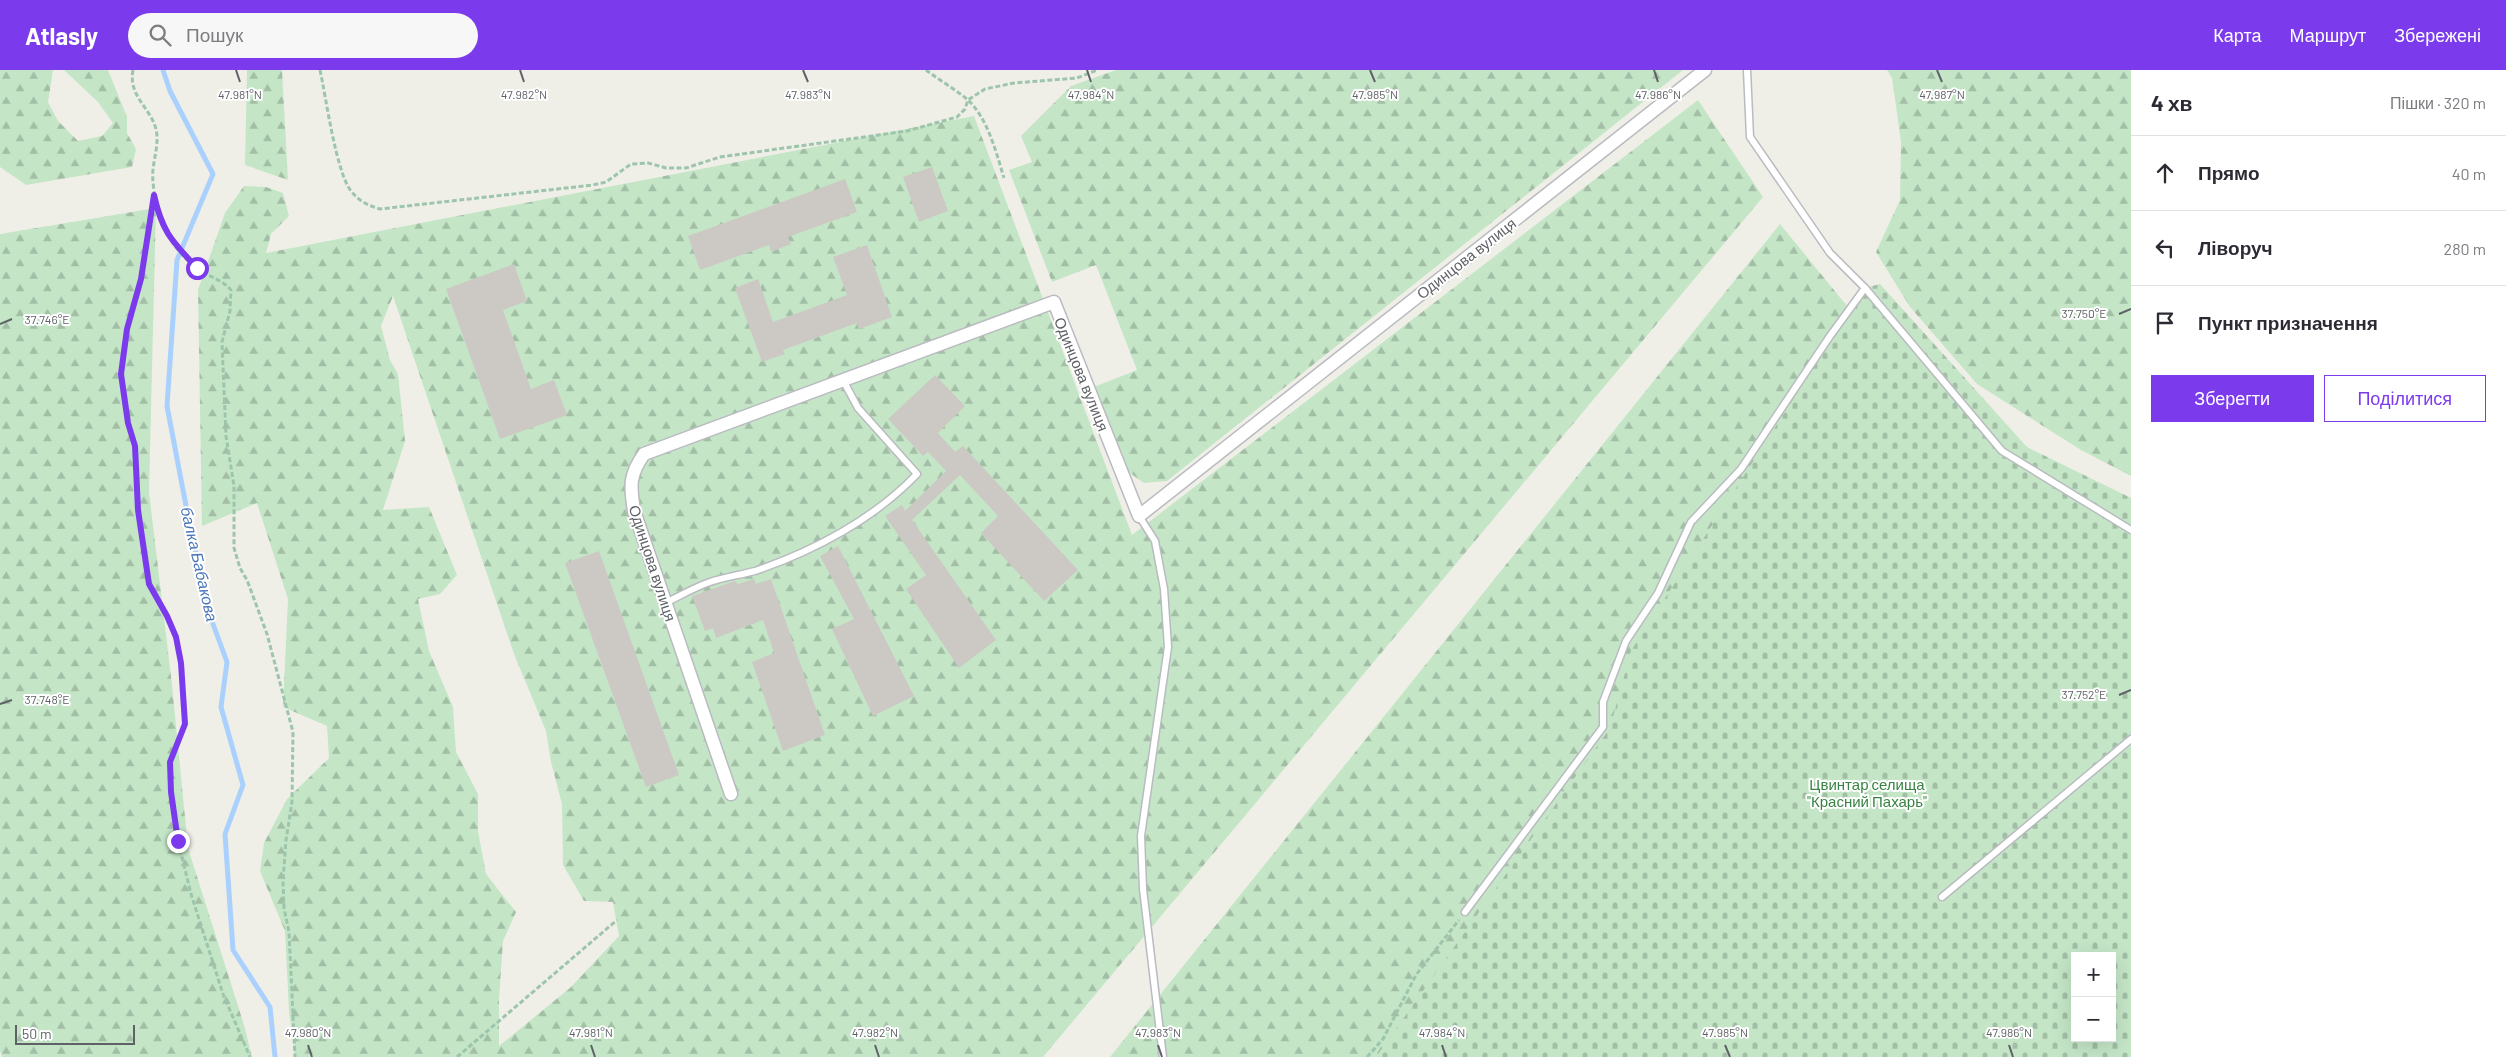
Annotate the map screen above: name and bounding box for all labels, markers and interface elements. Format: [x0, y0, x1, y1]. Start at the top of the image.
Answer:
search box [128, 13, 478, 58]
text: Atlasly [25, 21, 98, 50]
icon: search [146, 21, 174, 49]
text: Пошук [186, 23, 243, 46]
text: Карта [2213, 24, 2261, 46]
text: Маршрут [2289, 24, 2366, 46]
text: Збережені [2394, 24, 2481, 46]
text: 47.981°N [218, 87, 262, 101]
text: 47.982°N [501, 87, 547, 101]
text: 47.983°N [785, 87, 831, 101]
text: 47.984°N [1068, 87, 1114, 101]
text: 47.985°N [1352, 87, 1398, 101]
text: 47.986°N [1635, 87, 1681, 101]
text: 47.987°N [1919, 87, 1965, 101]
text: 4 хв [2151, 90, 2193, 115]
text: Пішки · 320 m [2390, 93, 2486, 112]
icon: ahead [2151, 159, 2179, 187]
text: Прямо [2198, 161, 2260, 184]
text: 40 m [2452, 164, 2486, 183]
street label: Одинцова вулиця [1413, 214, 1519, 302]
icon: left [2151, 234, 2179, 262]
text: Ліворуч [2198, 236, 2273, 259]
text: 280 m [2444, 239, 2486, 258]
route start [186, 257, 209, 280]
text: 37.750°E [2061, 306, 2107, 320]
icon: arrive [2151, 309, 2179, 337]
text: Пункт призначення [2198, 311, 2378, 334]
text: 37.746°E [25, 312, 69, 326]
street label: Одинцова вулиця [1051, 314, 1113, 434]
button: Зберегти [2151, 375, 2314, 422]
button: Поділитися [2324, 375, 2486, 422]
street label: Одинцова вулиця [626, 503, 680, 623]
water label: балка Бабакова [178, 505, 222, 623]
text: 37.752°E [2062, 687, 2106, 701]
text: 37.748°E [24, 692, 70, 706]
park label: Цвинтар селища "Красний Пахарь" [1807, 775, 1927, 810]
route end [167, 830, 190, 853]
map controls [2071, 952, 2116, 1042]
button: + [2071, 952, 2116, 997]
button: − [2071, 997, 2116, 1042]
scale bar [15, 1022, 135, 1045]
text: 50 m [22, 1025, 51, 1042]
text: 47.980°N [285, 1025, 331, 1039]
text: 47.981°N [569, 1025, 613, 1039]
text: 47.982°N [852, 1025, 898, 1039]
text: 47.983°N [1135, 1025, 1181, 1039]
text: 47.984°N [1419, 1025, 1465, 1039]
text: 47.985°N [1702, 1025, 1748, 1039]
text: 47.986°N [1986, 1025, 2032, 1039]

